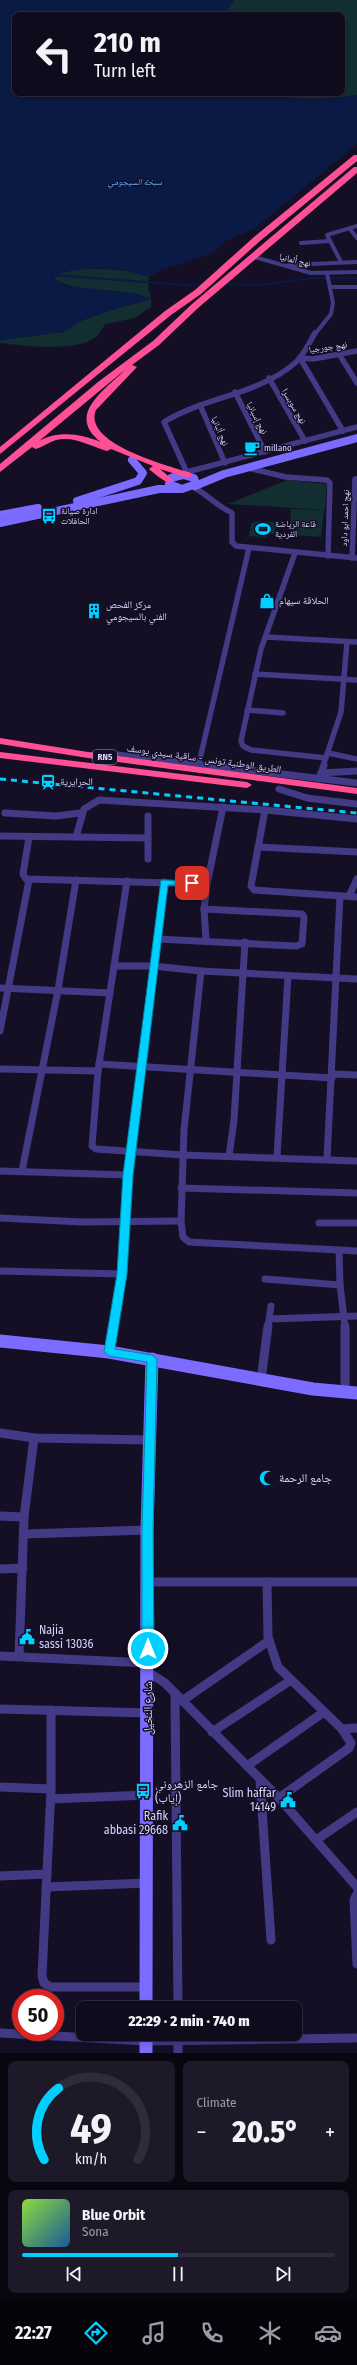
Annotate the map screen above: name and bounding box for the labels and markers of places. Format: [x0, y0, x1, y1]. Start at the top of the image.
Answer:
cafe icon: millano [243, 439, 261, 457]
place label: millano [264, 443, 292, 453]
place label: ادارة صيانة الحافلات [61, 506, 97, 526]
bus stop icon: ادارة صيانة الحافلات [40, 507, 58, 525]
place label: قاعة الرياضة الفردية [275, 519, 316, 539]
sports icon: قاعة الرياضة الفردية [254, 520, 272, 538]
shop icon: الحلاقة سيهام [258, 592, 276, 610]
place label: الحلاقة سيهام [279, 595, 329, 608]
place label: مركز الفحص الفني بالسيجومي [106, 599, 167, 625]
building icon: مركز الفحص الفني بالسيجومي [85, 602, 103, 620]
station icon: الحرايرية [39, 773, 57, 791]
place label: الحرايرية [60, 776, 93, 788]
pin [175, 866, 209, 900]
mosque icon: جامع الرحمة [258, 1469, 276, 1487]
place label: جامع الرحمة [279, 1471, 332, 1485]
place label: Najia sassi 13036 [39, 1623, 93, 1651]
public building icon: Najia sassi 13036 [18, 1628, 36, 1646]
place label: جامع الزهروني (إياب) [155, 1777, 218, 1806]
bus stop icon: جامع الزهروني (إياب) [134, 1782, 152, 1800]
place label: Slim haffar 14149 [222, 1786, 277, 1814]
public building icon: Slim haffar 14149 [279, 1791, 297, 1809]
place label: Rafik abbasi 29668 [104, 1809, 168, 1837]
public building icon: Rafik abbasi 29668 [171, 1814, 189, 1832]

